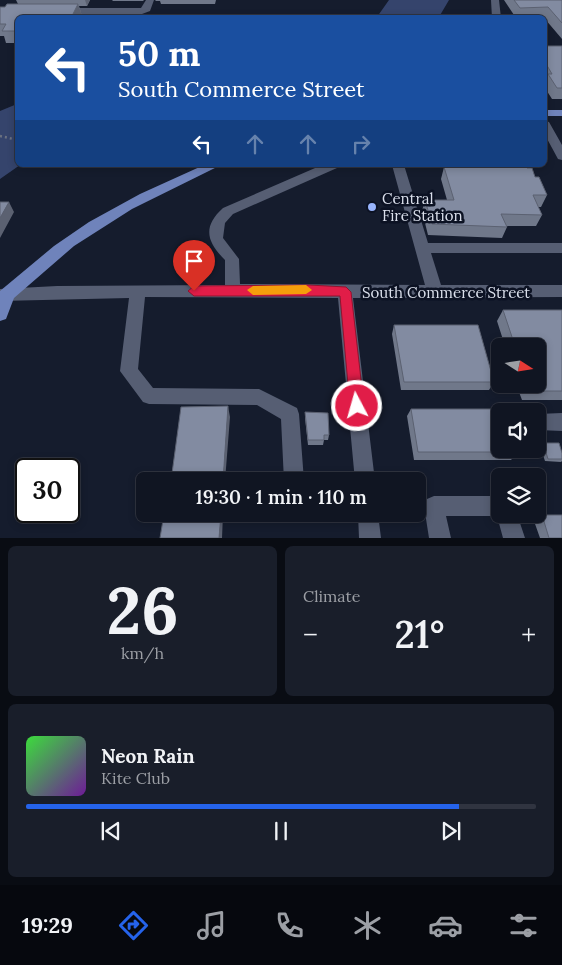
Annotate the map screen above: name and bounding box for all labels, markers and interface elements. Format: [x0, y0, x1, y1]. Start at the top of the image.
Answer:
text: 50 m [118, 31, 201, 76]
icon: left [35, 35, 100, 100]
text: South Commerce Street [118, 75, 365, 103]
icon: left [188, 130, 216, 158]
icon: ahead [241, 130, 269, 158]
icon: ahead [294, 130, 322, 158]
icon: right [347, 130, 375, 158]
place label: Central Fire Station [382, 189, 463, 225]
marker: Central Fire Station [366, 201, 378, 213]
pin [173, 240, 215, 291]
icon: arrive [180, 247, 208, 275]
street label: South Commerce Street [362, 283, 530, 302]
north arrow [491, 338, 546, 392]
map controls [491, 338, 546, 523]
position arrow [330, 379, 382, 431]
button: sound [491, 403, 546, 458]
speed limit sign: 30 [15, 458, 80, 523]
button: layers [491, 468, 546, 523]
text: 19:30 · 1 min · 110 m [195, 485, 367, 509]
text: 26 [106, 569, 179, 652]
text: Climate [303, 586, 360, 606]
text: 21° [394, 610, 445, 658]
text: − [303, 617, 318, 653]
text: + [521, 617, 536, 653]
text: km/h [121, 643, 164, 663]
text: Neon Rain [101, 744, 195, 768]
text: Kite Club [101, 768, 170, 788]
icon: previous [97, 817, 125, 845]
icon: pause [267, 817, 295, 845]
icon: next [437, 817, 465, 845]
icon: directions [116, 908, 151, 943]
icon: music [194, 908, 229, 943]
icon: phone [272, 908, 307, 943]
icon: climate [350, 908, 385, 943]
icon: car [428, 908, 463, 943]
icon: filters [506, 908, 541, 943]
text: 19:29 [21, 911, 73, 939]

